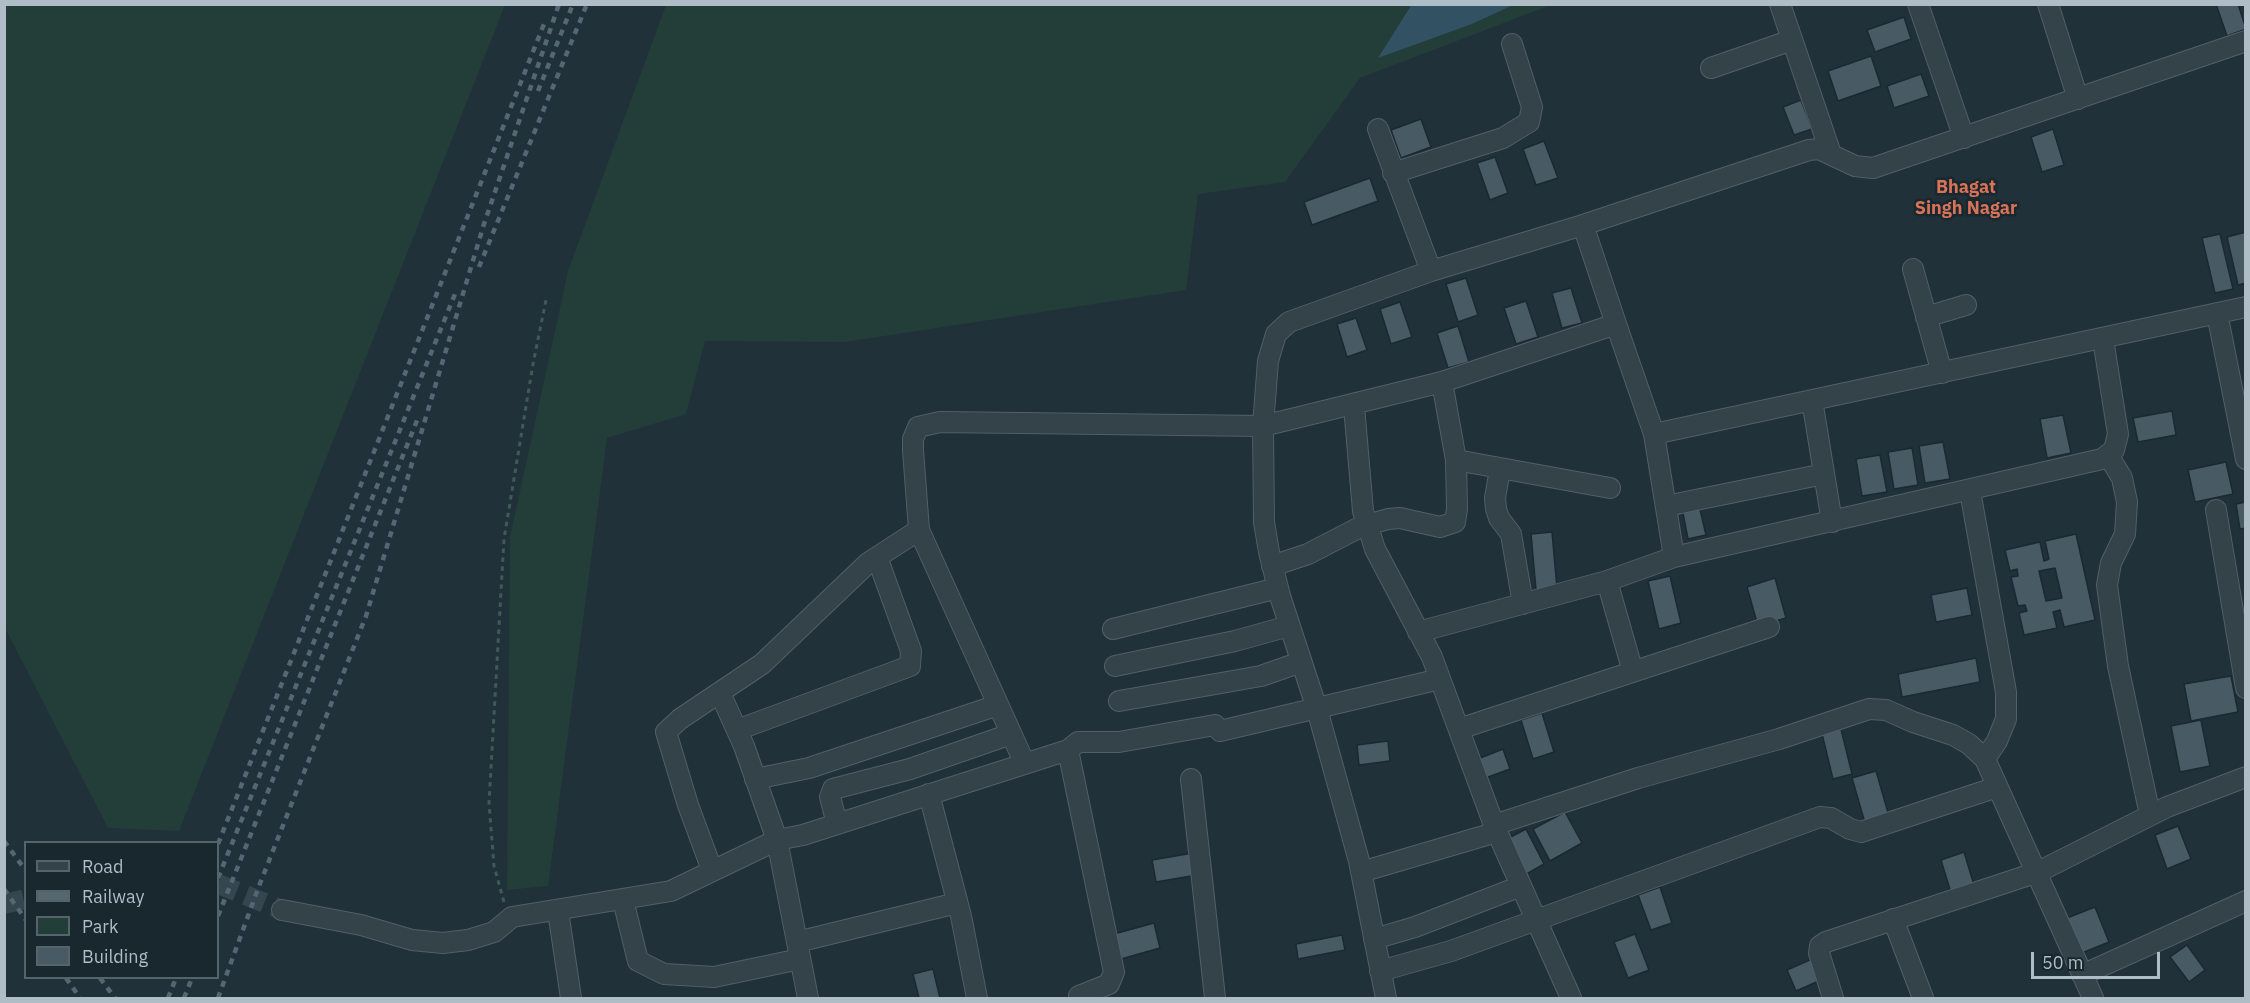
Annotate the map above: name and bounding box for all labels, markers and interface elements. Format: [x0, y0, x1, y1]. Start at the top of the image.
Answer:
district label: Bhagat Singh Nagar [1915, 177, 2017, 219]
legend [24, 841, 219, 979]
text: Road [82, 855, 123, 878]
text: Railway [82, 885, 144, 908]
text: Park [82, 915, 118, 938]
scale bar [2034, 940, 2163, 978]
text: Building [82, 945, 148, 968]
text: 50 m [2042, 951, 2084, 974]

